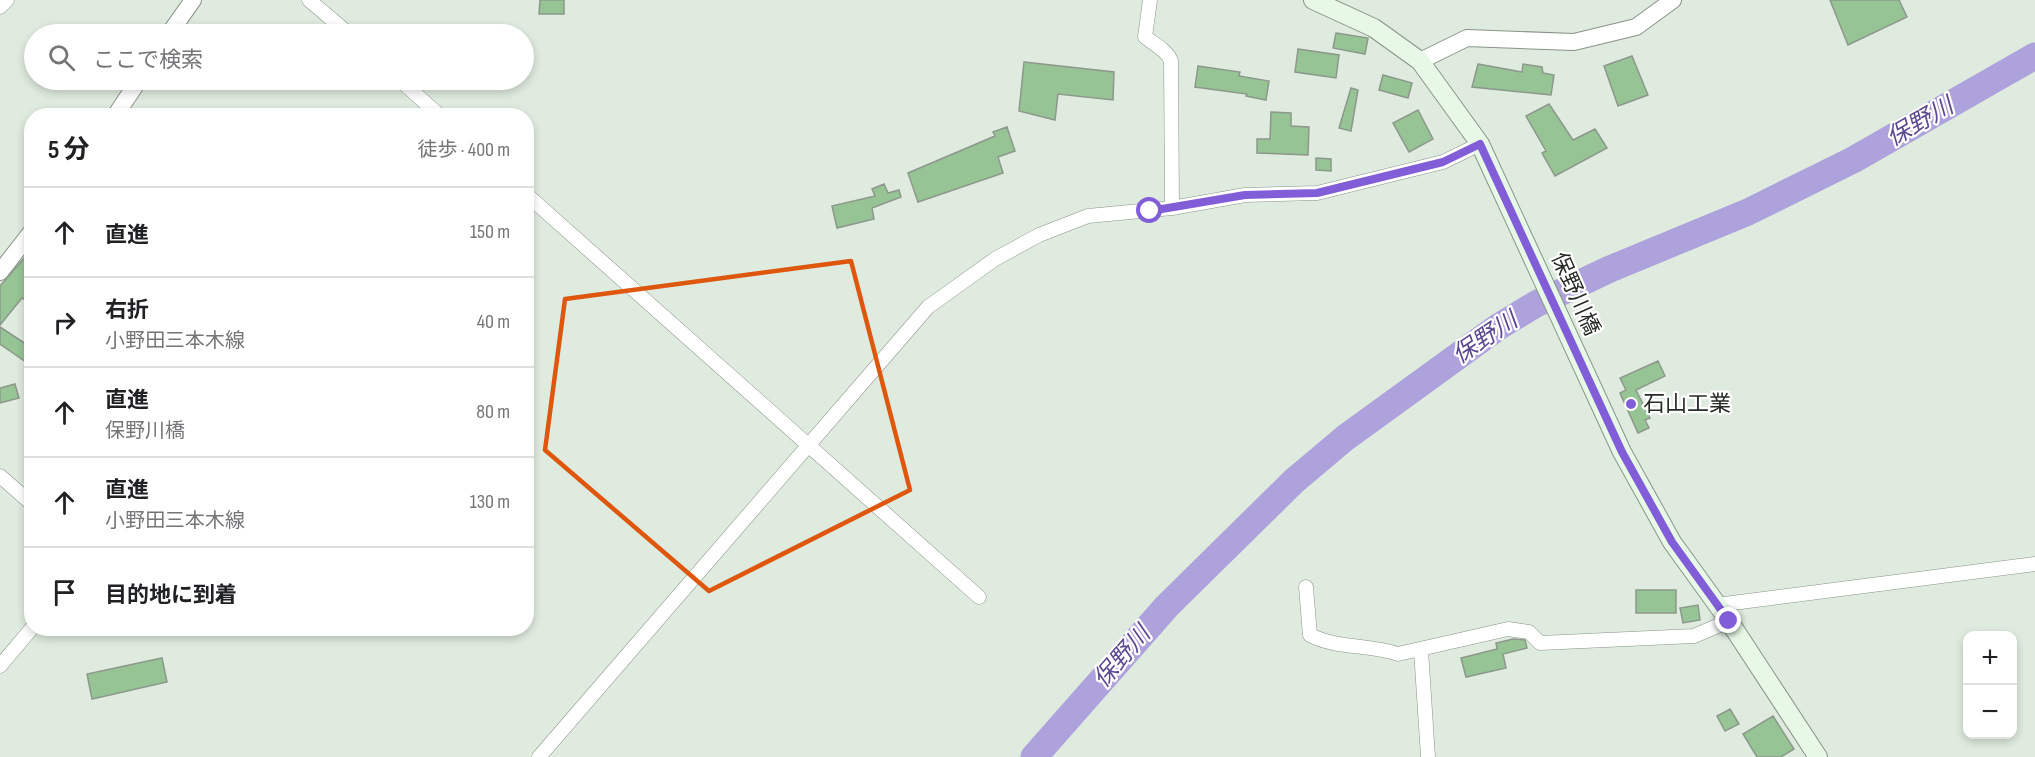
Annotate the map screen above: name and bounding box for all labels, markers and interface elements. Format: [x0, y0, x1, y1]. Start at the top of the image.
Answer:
search box [24, 24, 534, 90]
icon: search [45, 41, 78, 74]
text: ここで検索 [93, 47, 203, 74]
water label: 保野川 [1882, 90, 1961, 153]
text: 5 分 [48, 135, 89, 166]
text: 徒歩 · 400 m [417, 138, 510, 162]
route start [1136, 197, 1162, 223]
icon: ahead [48, 216, 81, 249]
text: 150 m [470, 220, 510, 244]
text: 直進 [105, 222, 149, 249]
street label: 保野川橋 [1545, 248, 1605, 340]
text: 右折 [105, 297, 149, 324]
water label: 保野川 [1447, 304, 1525, 370]
icon: right [48, 306, 81, 339]
text: 40 m [477, 310, 510, 334]
text: 小野田三本木線 [105, 329, 245, 353]
text: 直進 [105, 387, 149, 414]
place label: 石山工業 [1643, 391, 1731, 418]
icon: ahead [48, 396, 81, 429]
marker: 石山工業 [1624, 397, 1638, 411]
text: 80 m [476, 400, 510, 424]
text: 保野川橋 [105, 419, 185, 443]
text: 直進 [105, 477, 149, 504]
icon: ahead [48, 486, 81, 519]
text: 130 m [470, 490, 510, 514]
text: 小野田三本木線 [105, 509, 245, 533]
icon: arrive [48, 576, 81, 609]
text: 目的地に到着 [105, 582, 237, 609]
route end [1715, 607, 1741, 633]
water label: 保野川 [1087, 618, 1159, 694]
map controls [1963, 631, 2017, 739]
button: + [1963, 631, 2017, 685]
button: − [1963, 685, 2017, 739]

